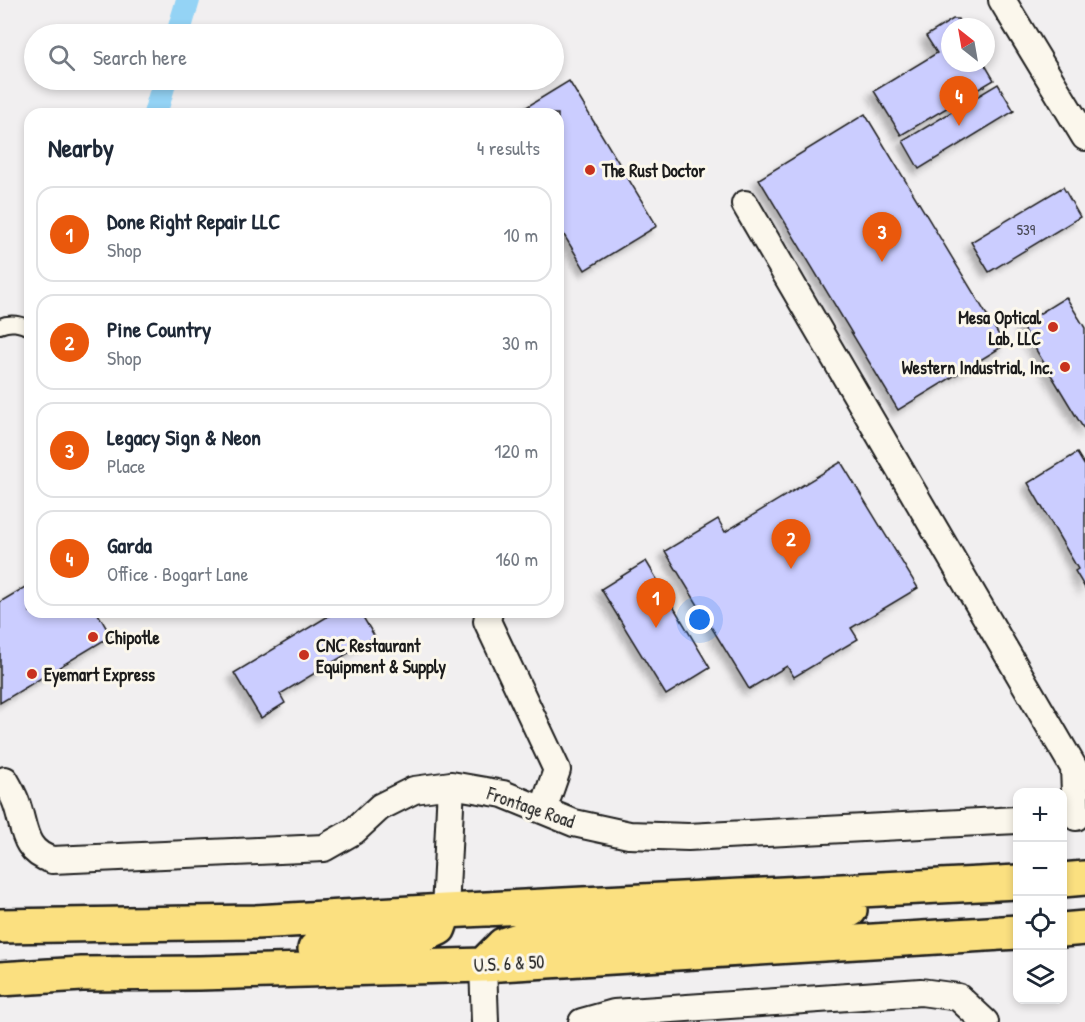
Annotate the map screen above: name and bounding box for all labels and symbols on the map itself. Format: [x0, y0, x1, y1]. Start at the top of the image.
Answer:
north arrow [941, 18, 995, 72]
pin: 4 [940, 76, 978, 126]
place label: The Rust Doctor [601, 158, 705, 183]
marker: The Rust Doctor [583, 163, 597, 177]
pin: 3 [862, 212, 902, 262]
house number: 539 [1017, 219, 1036, 240]
place label: Mesa Optical Lab, LLC [958, 305, 1042, 351]
marker: Mesa Optical Lab, LLC [1046, 320, 1060, 334]
place label: Western Industrial, Inc. [902, 355, 1053, 380]
marker: Western Industrial, Inc. [1058, 360, 1072, 374]
pin: 2 [772, 520, 810, 569]
pin: 1 [636, 578, 676, 628]
your location [685, 605, 714, 634]
place label: Chipotle [105, 625, 160, 651]
marker: Chipotle [86, 630, 100, 644]
place label: CNC Restaurant Equipment & Supply [316, 633, 446, 680]
marker: CNC Restaurant Equipment & Supply [297, 648, 311, 662]
place label: Eyemart Express [44, 662, 155, 688]
marker: Eyemart Express [25, 667, 39, 681]
street label: Frontage Road [483, 780, 578, 834]
street label: U.S. 6 & 50 [473, 949, 545, 977]

